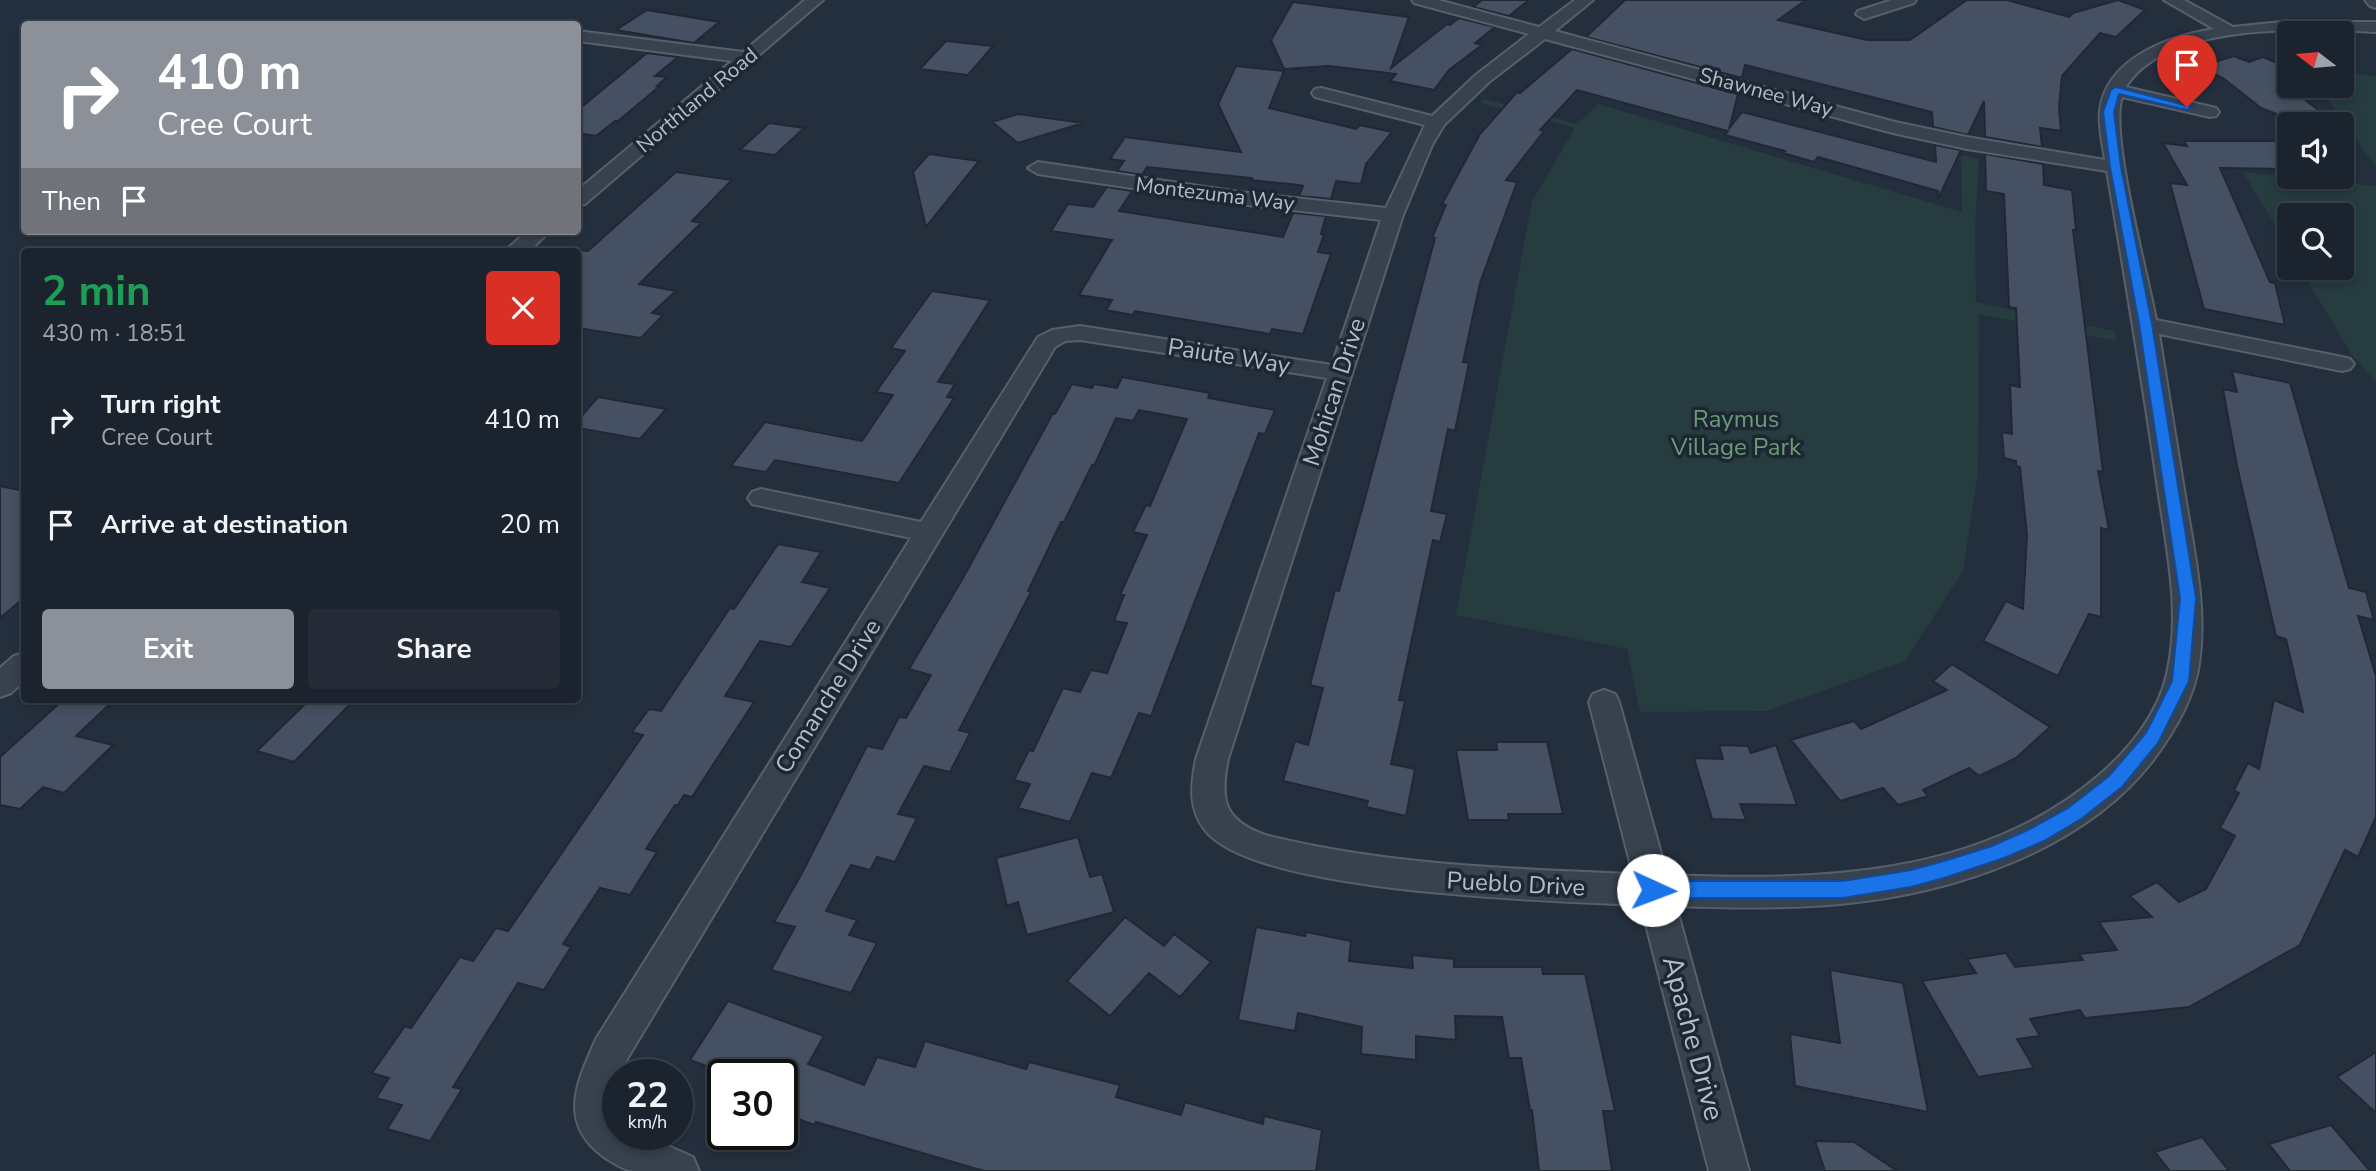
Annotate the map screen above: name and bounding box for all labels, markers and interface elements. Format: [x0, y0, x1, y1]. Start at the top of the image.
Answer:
north arrow [2277, 21, 2354, 98]
map controls [2277, 21, 2354, 280]
pin [2157, 35, 2217, 107]
text: 410 m [157, 39, 301, 106]
street label: Northland Road [630, 41, 764, 159]
icon: arrive [2168, 46, 2206, 84]
icon: right [42, 49, 133, 140]
street label: Shawnee Way [1696, 61, 1836, 123]
text: Cree Court [157, 103, 312, 146]
button: sound [2277, 112, 2354, 189]
street label: Montezuma Way [1134, 170, 1296, 218]
icon: arrive [115, 182, 153, 220]
text: Then [42, 184, 101, 219]
button: search [2277, 203, 2354, 280]
text: 2 min [42, 263, 151, 320]
button: close [486, 271, 560, 345]
street label: Mohican Drive [1295, 314, 1373, 470]
text: 430 m · 18:51 [42, 318, 187, 349]
street label: Paiute Way [1165, 331, 1293, 382]
text: Turn right [101, 387, 220, 422]
icon: right [42, 401, 80, 439]
text: 410 m [484, 402, 560, 437]
park label: Raymus Village Park [1670, 403, 1802, 463]
text: Cree Court [101, 422, 212, 453]
icon: arrive [42, 506, 80, 544]
text: Arrive at destination [101, 507, 348, 542]
text: 20 m [500, 507, 560, 542]
button: Exit [42, 609, 294, 689]
button: Share [308, 609, 560, 689]
street label: Comanche Drive [768, 613, 888, 779]
position arrow [1616, 853, 1690, 927]
street label: Pueblo Drive [1446, 864, 1586, 904]
street label: Apache Drive [1653, 952, 1733, 1125]
speed limit sign: 30 [707, 1059, 798, 1150]
text: 22 [626, 1072, 669, 1119]
text: km/h [628, 1110, 667, 1134]

